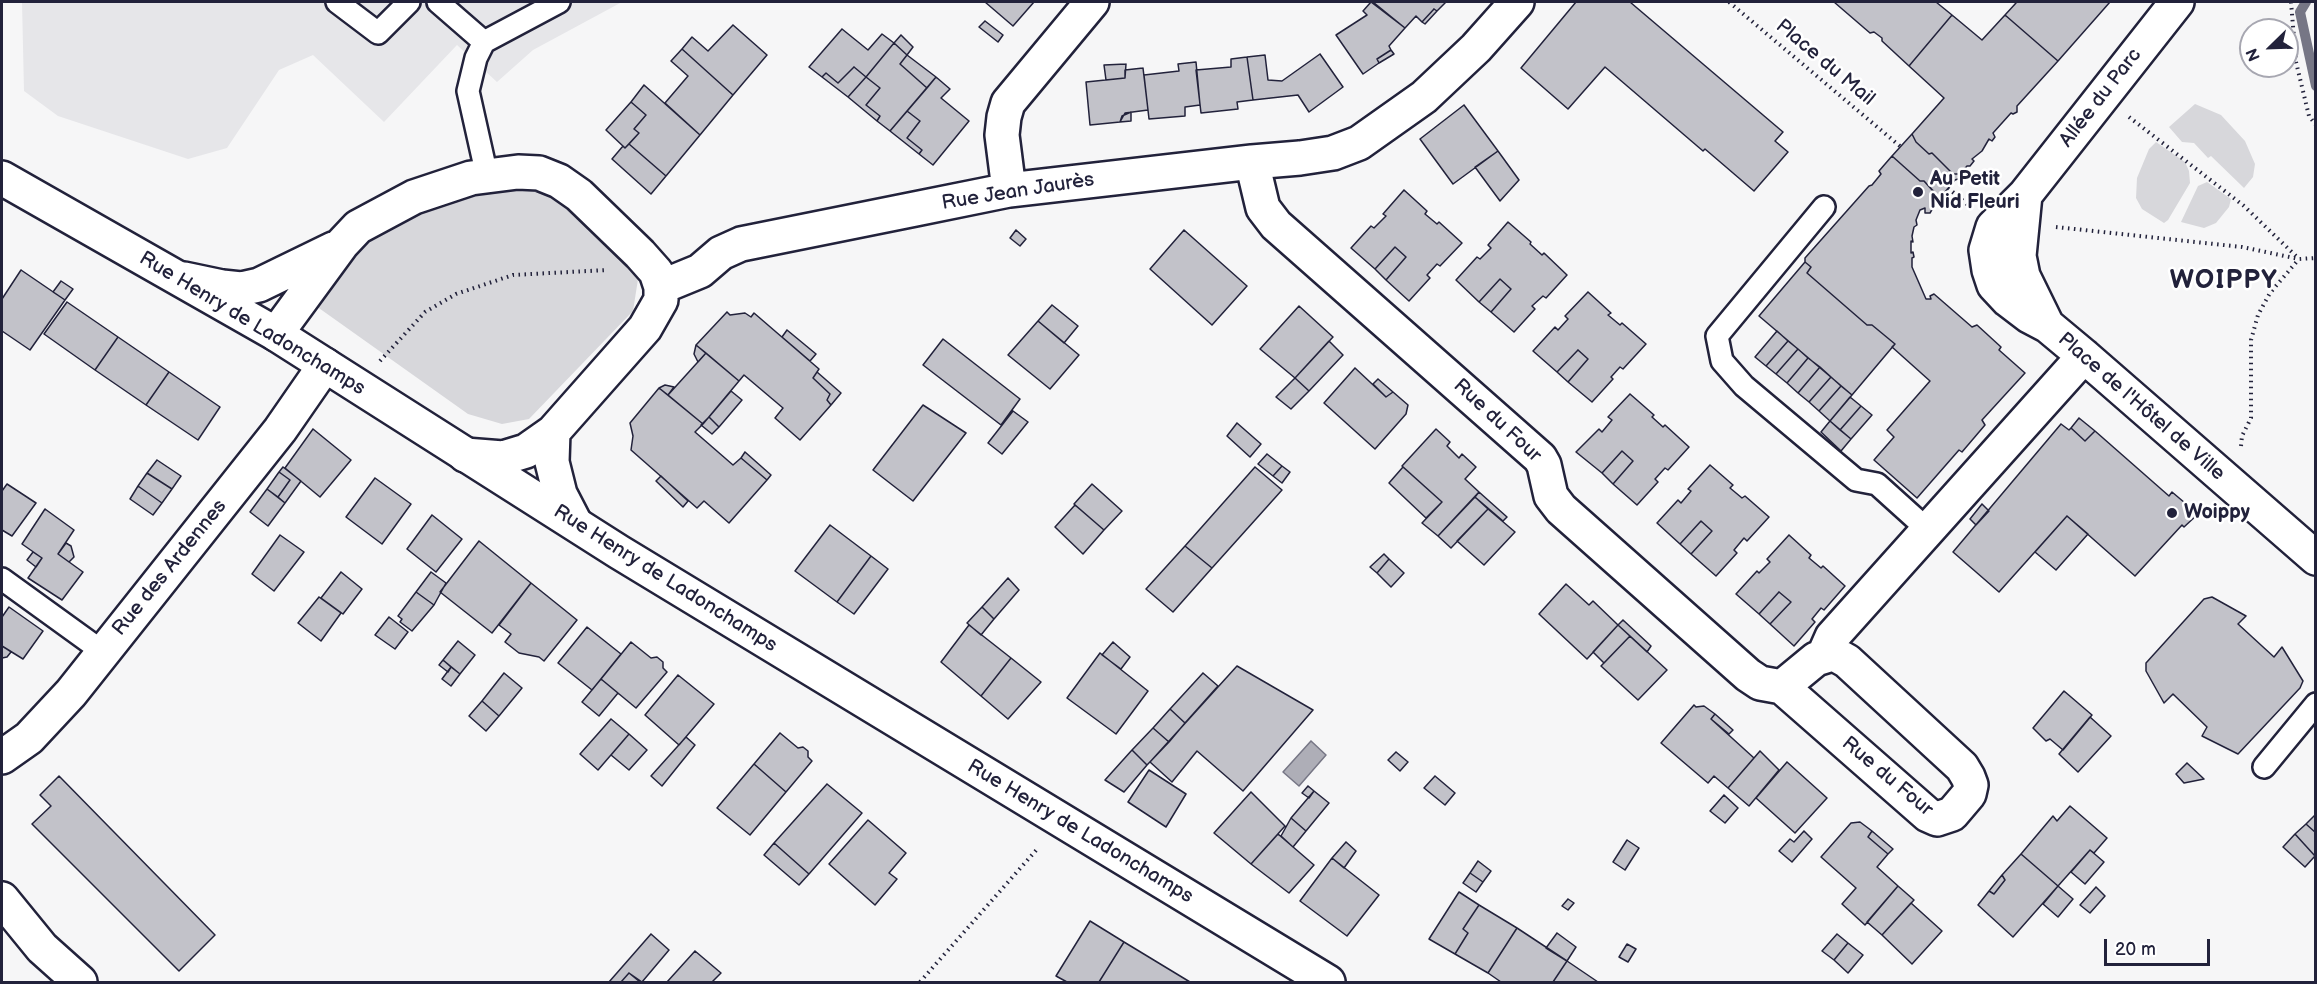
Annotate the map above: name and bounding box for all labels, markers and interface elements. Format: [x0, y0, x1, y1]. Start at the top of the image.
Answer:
street label: Place du Mail [1771, 15, 1879, 111]
north arrow [2239, 18, 2299, 78]
street label: Allée du Parc [2055, 44, 2147, 152]
text: N [2243, 45, 2265, 64]
street label: Rue Jean Jaurès [940, 168, 1096, 216]
place label: Au Petit Nid Fleuri [1930, 168, 2020, 215]
marker: Au Petit Nid Fleuri [1911, 185, 1925, 199]
street label: Rue Henry de Ladonchamps [135, 247, 369, 401]
district label: WOIPPY [2170, 265, 2278, 297]
street label: Place de l'Hôtel de Ville [2053, 328, 2229, 486]
street label: Rue du Four [1448, 374, 1546, 468]
street label: Rue des Ardennes [108, 495, 232, 641]
street label: Rue Henry de Ladonchamps [549, 500, 781, 658]
place label: Woippy [2184, 501, 2250, 525]
marker: Woippy [2165, 506, 2179, 520]
street label: Rue du Four [1837, 732, 1937, 822]
street label: Rue Henry de Ladonchamps [963, 755, 1197, 909]
scale bar [2107, 927, 2214, 965]
text: 20 m [2115, 939, 2156, 960]

